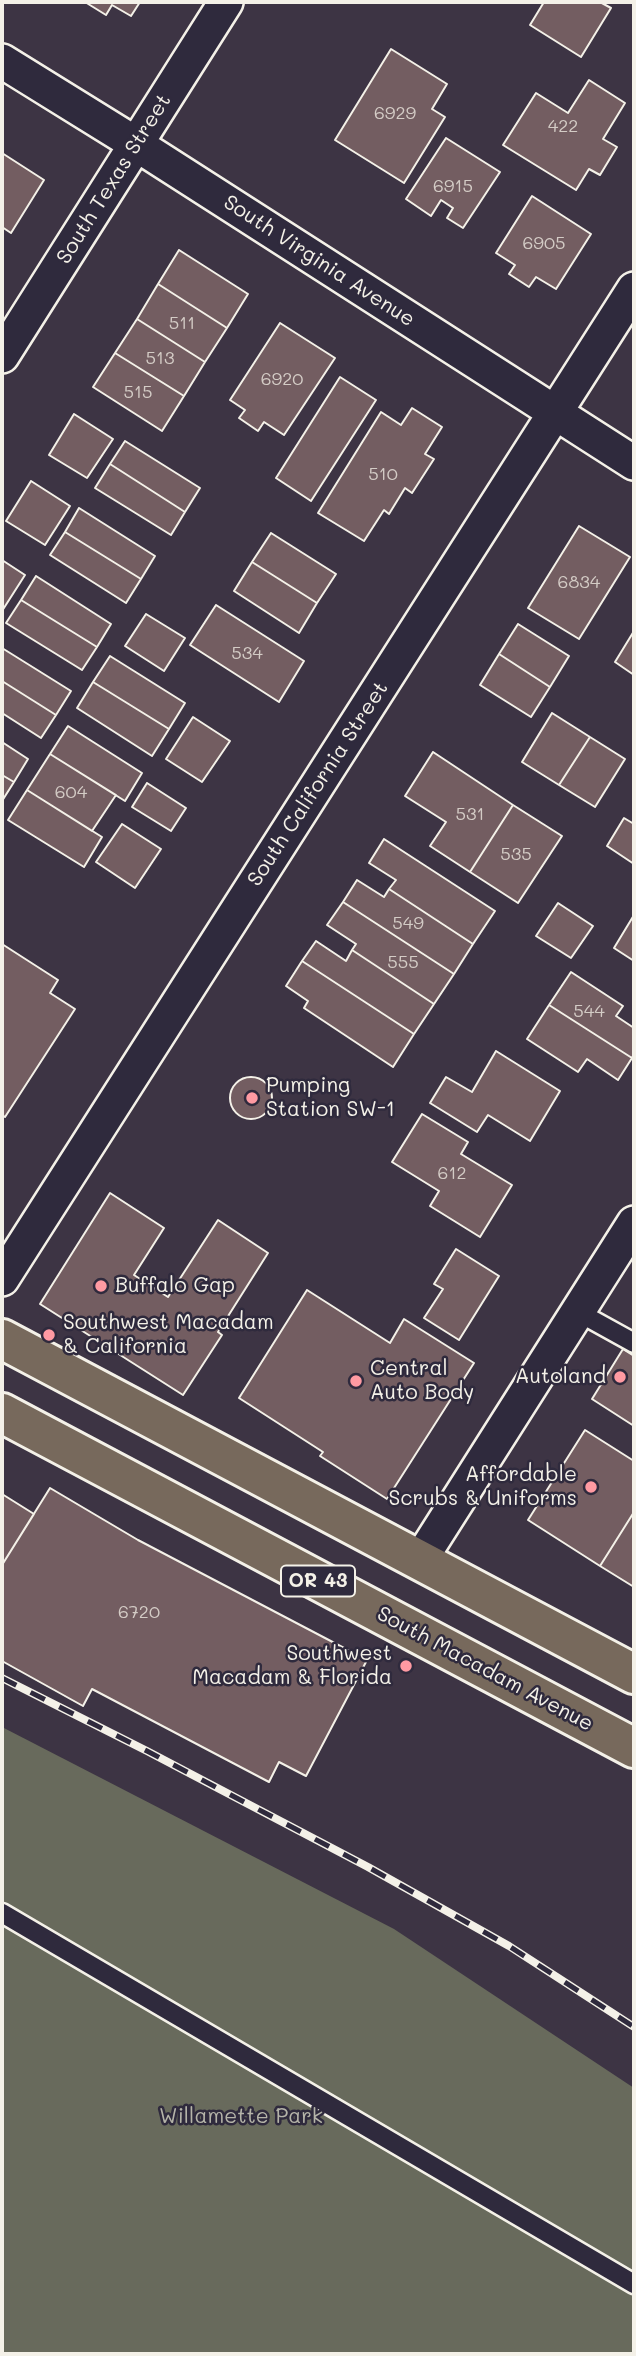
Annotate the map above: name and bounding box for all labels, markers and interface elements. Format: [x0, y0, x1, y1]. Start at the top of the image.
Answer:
street label: South Texas Street [51, 89, 177, 269]
house number: 6929 [374, 102, 416, 124]
house number: 422 [548, 115, 578, 137]
house number: 6915 [433, 175, 473, 197]
street label: South Virginia Avenue [219, 190, 419, 332]
house number: 6905 [522, 232, 566, 254]
house number: 511 [169, 312, 195, 334]
house number: 513 [145, 347, 175, 369]
house number: 6920 [261, 368, 303, 390]
house number: 515 [123, 381, 153, 403]
house number: 510 [368, 463, 398, 485]
house number: 6834 [558, 571, 600, 593]
house number: 534 [231, 642, 263, 664]
street label: South California Street [242, 677, 394, 891]
house number: 604 [55, 781, 87, 803]
house number: 531 [455, 803, 485, 825]
house number: 535 [500, 843, 532, 865]
house number: 549 [392, 912, 424, 934]
house number: 555 [387, 951, 419, 973]
house number: 544 [573, 1000, 605, 1022]
place label: Pumping Station SW-1 [266, 1073, 395, 1123]
marker: Pumping Station SW-1 [244, 1090, 260, 1106]
house number: 612 [438, 1162, 466, 1184]
place label: Buffalo Gap [115, 1273, 235, 1299]
marker: Buffalo Gap [93, 1278, 109, 1294]
place label: Southwest Macadam & California [63, 1310, 274, 1360]
marker: Southwest Macadam & California [41, 1327, 57, 1343]
place label: Central Auto Body [370, 1356, 474, 1406]
place label: Autoland [515, 1364, 606, 1390]
marker: Autoland [612, 1369, 628, 1385]
marker: Central Auto Body [348, 1373, 364, 1389]
place label: Affordable Scrubs & Uniforms [388, 1462, 577, 1512]
marker: Affordable Scrubs & Uniforms [583, 1479, 599, 1495]
road number: OR 43 [281, 1566, 355, 1596]
house number: 6720 [118, 1601, 160, 1623]
street label: South Macadam Avenue [373, 1601, 597, 1737]
place label: Southwest Macadam & Florida [192, 1641, 392, 1691]
marker: Southwest Macadam & Florida [398, 1658, 414, 1674]
park label: Willamette Park [159, 2104, 323, 2130]

